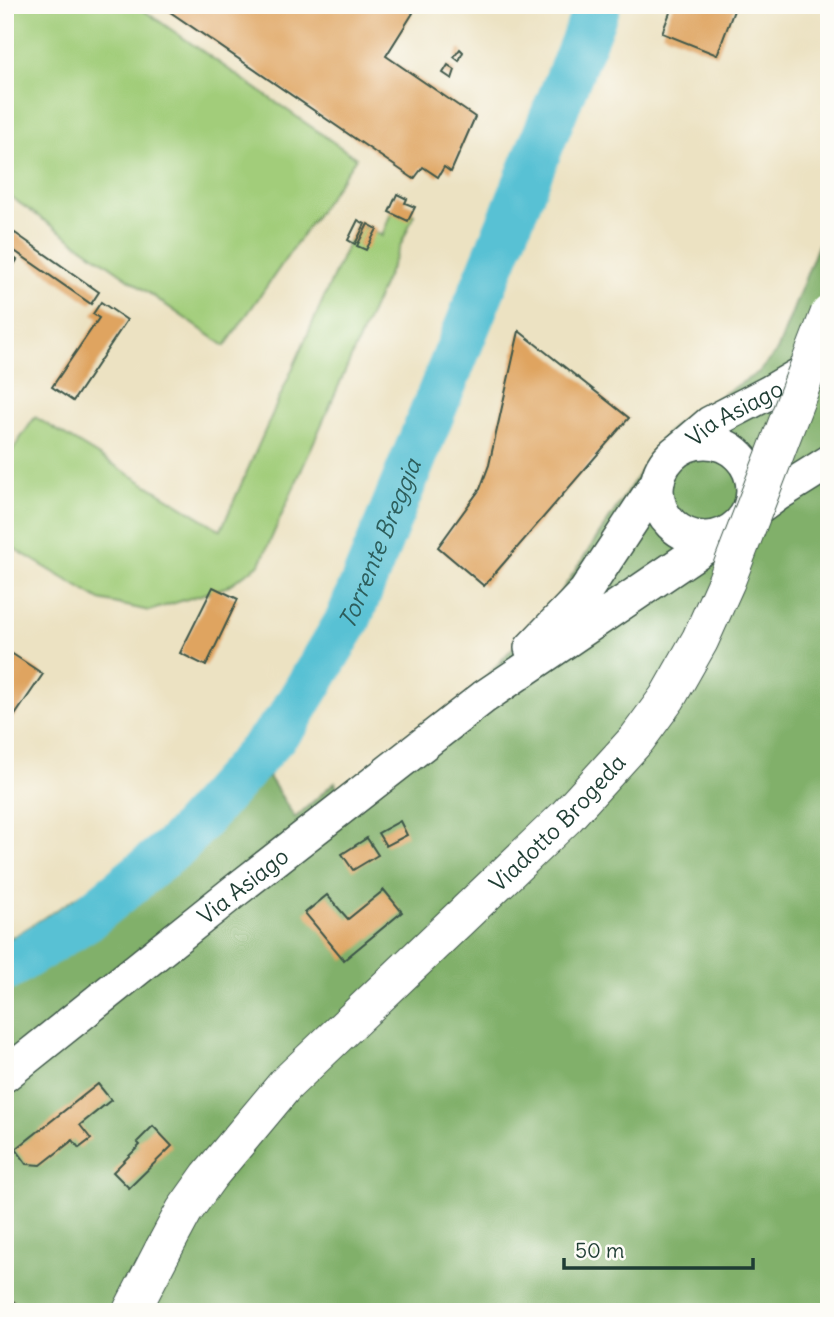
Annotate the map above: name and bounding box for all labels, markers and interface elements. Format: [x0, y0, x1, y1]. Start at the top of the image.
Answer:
street label: Via Asiago [680, 373, 788, 452]
water label: Torrente Breggia [331, 453, 427, 634]
street label: Viadotto Brogeda [483, 747, 631, 897]
street label: Via Asiago [191, 841, 294, 930]
scale bar [564, 1226, 754, 1270]
text: 50 m [575, 1237, 624, 1264]

